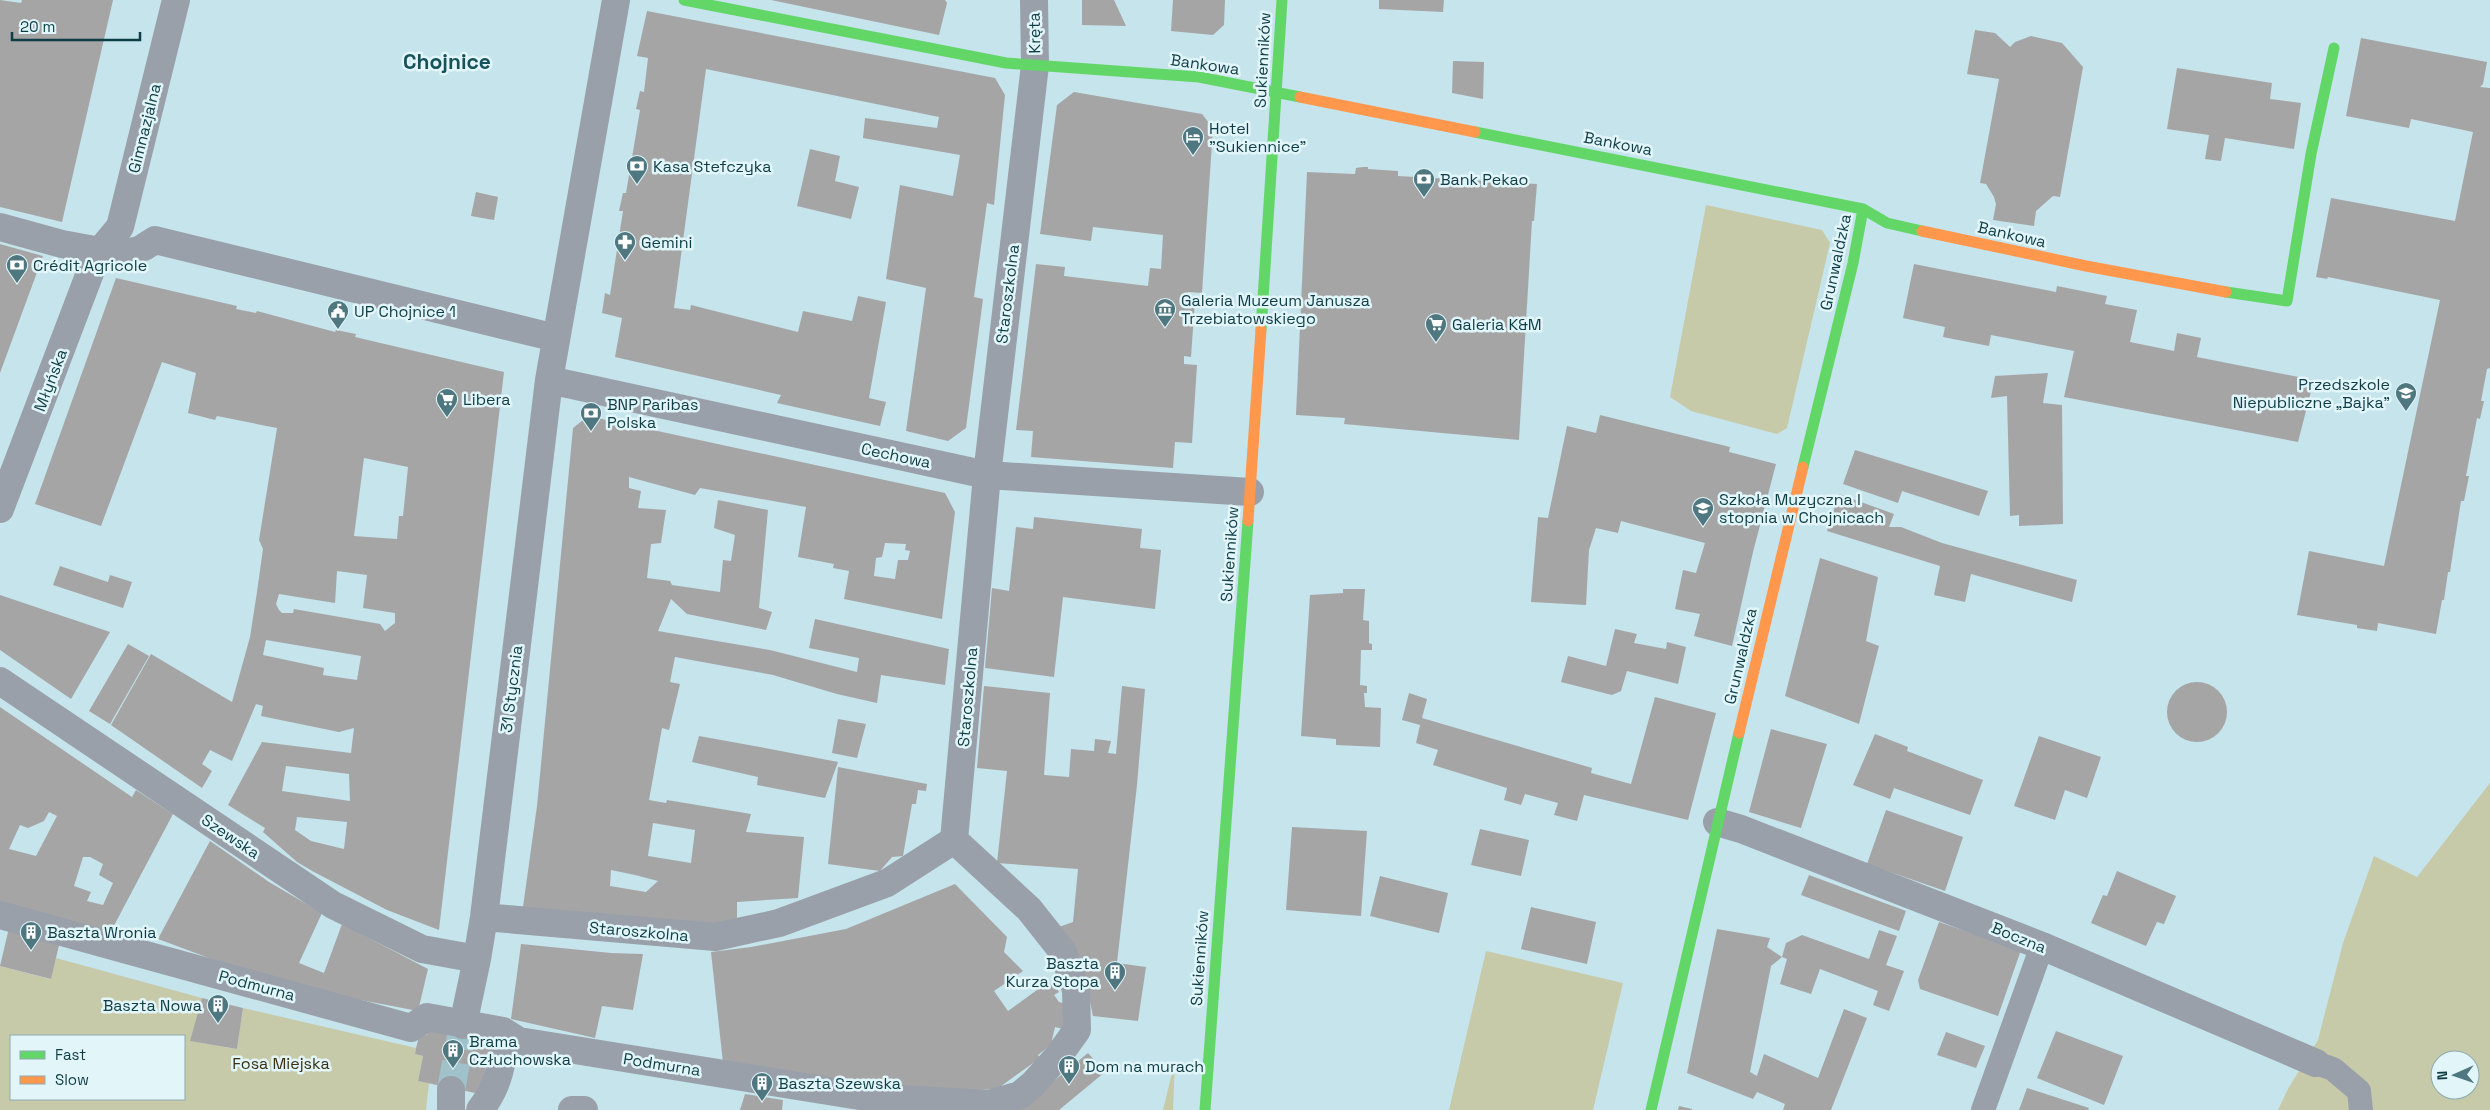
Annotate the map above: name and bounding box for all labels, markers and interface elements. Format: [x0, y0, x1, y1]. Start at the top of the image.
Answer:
scale bar [12, 10, 140, 42]
street label: Kręta [1024, 12, 1045, 54]
street label: Sukienników [1250, 12, 1275, 108]
text: 20 m [20, 17, 55, 36]
district label: Chojnice [403, 48, 491, 75]
street label: Bankowa [1169, 49, 1241, 80]
street label: Gimnazjalna [123, 81, 166, 175]
place label: Hotel "Sukiennice" [1209, 118, 1306, 157]
hotel icon: Hotel "Sukiennice" [1181, 125, 1205, 156]
street label: Bankowa [1582, 127, 1654, 160]
bank icon: Kasa Stefczyka [625, 154, 649, 185]
place label: Kasa Stefczyka [653, 156, 771, 177]
bank icon: Bank Pekao [1412, 167, 1436, 198]
place label: Bank Pekao [1440, 169, 1528, 190]
street label: Grunwaldzka [1815, 212, 1856, 312]
street label: Bankowa [1976, 216, 2048, 253]
pharmacy icon: Gemini [613, 230, 637, 261]
place label: Gemini [641, 232, 692, 253]
street label: Staroszkolna [991, 243, 1024, 345]
bank icon: Crédit Agricole [5, 253, 29, 284]
place label: Crédit Agricole [33, 255, 147, 276]
place label: Galeria Muzeum Janusza Trzebiatowskiego [1181, 290, 1370, 329]
museum icon: Galeria Muzeum Janusza Trzebiatowskiego [1153, 297, 1177, 328]
public building icon: UP Chojnice 1 [326, 299, 350, 330]
place label: UP Chojnice 1 [354, 301, 456, 322]
supermarket icon: Galeria K&M [1424, 312, 1448, 343]
place label: Galeria K&M [1452, 314, 1542, 335]
street label: Młyńska [29, 346, 72, 414]
place label: Przedszkole Niepubliczne „Bajka” [2233, 374, 2390, 413]
school or university icon: Przedszkole Niepubliczne „Bajka” [2394, 381, 2418, 412]
supermarket icon: Libera [435, 387, 459, 418]
place label: Libera [463, 389, 510, 410]
place label: BNP Paribas Polska [607, 394, 698, 433]
bank icon: BNP Paribas Polska [579, 401, 603, 432]
street label: Cechowa [859, 438, 933, 473]
place label: Szkoła Muzyczna I stopnia w Chojnicach [1719, 489, 1884, 528]
school or university icon: Szkoła Muzyczna I stopnia w Chojnicach [1691, 496, 1715, 527]
street label: Sukienników [1216, 505, 1243, 603]
street label: Grunwaldzka [1719, 606, 1762, 706]
street label: 31 Stycznia [496, 644, 527, 734]
street label: Staroszkolna [953, 646, 982, 748]
street label: Szewska [198, 809, 264, 864]
street label: Sukienników [1186, 909, 1213, 1007]
street label: Staroszkolna [588, 917, 690, 946]
street label: Boczna [1988, 917, 2049, 958]
building icon: Baszta Wronia [19, 920, 43, 951]
place label: Baszta Wronia [47, 922, 157, 943]
place label: Baszta Kurza Stopa [1006, 953, 1099, 992]
building icon: Baszta Kurza Stopa [1103, 960, 1127, 991]
street label: Podmurna [216, 965, 297, 1006]
building icon: Baszta Nowa [206, 993, 230, 1024]
place label: Baszta Nowa [103, 995, 202, 1016]
place label: Brama Człuchowska [469, 1031, 571, 1070]
legend [10, 1035, 185, 1100]
building icon: Brama Człuchowska [441, 1038, 465, 1069]
text: Fast [55, 1045, 86, 1064]
street label: Podmurna [622, 1048, 702, 1081]
north arrow [2430, 1050, 2480, 1100]
park label: Fosa Miejska [232, 1053, 330, 1074]
building icon: Dom na murach [1057, 1054, 1081, 1085]
place label: Dom na murach [1085, 1056, 1204, 1077]
text: Slow [55, 1070, 89, 1089]
text: N [2433, 1070, 2451, 1080]
building icon: Baszta Szewska [750, 1071, 774, 1102]
place label: Baszta Szewska [778, 1073, 901, 1094]

